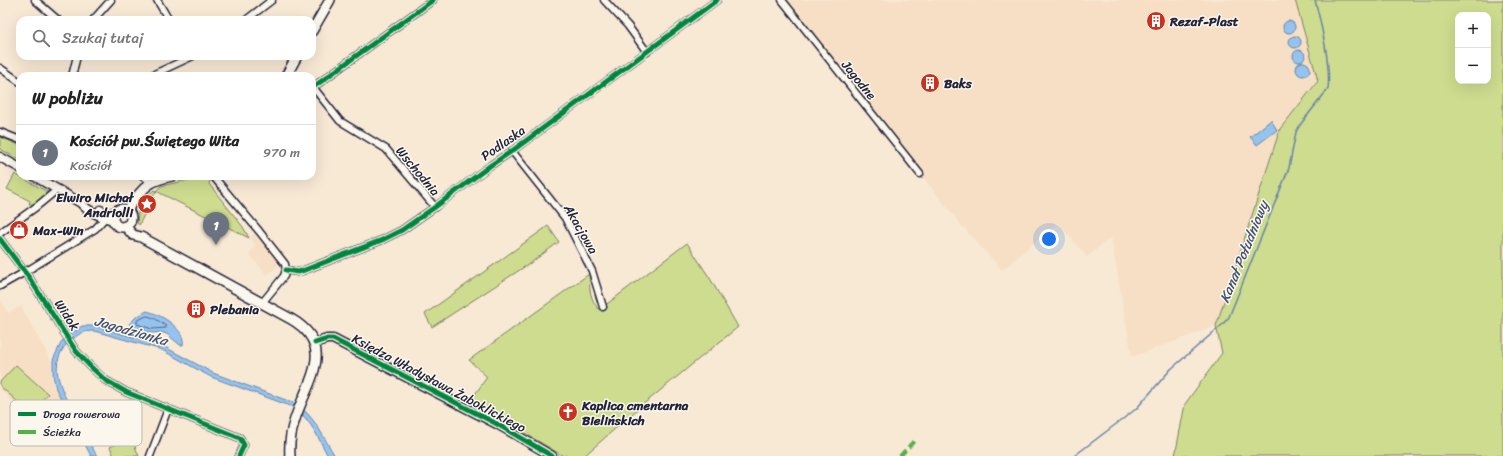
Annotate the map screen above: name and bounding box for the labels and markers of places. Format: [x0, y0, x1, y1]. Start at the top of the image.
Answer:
building icon: Rezaf-Plast [1145, 10, 1167, 32]
place label: Rezaf-Plast [1169, 10, 1239, 33]
building icon: Baks [919, 72, 941, 94]
place label: Baks [944, 72, 973, 95]
place label: Elwiro Michał Andriolli [56, 186, 135, 224]
place icon: Elwiro Michał Andriolli [136, 193, 158, 215]
pin: 1 [203, 212, 229, 245]
shop icon: Max-Win [8, 219, 30, 241]
place label: Max-Win [32, 219, 85, 242]
building icon: Plebania [185, 298, 207, 320]
place label: Plebania [210, 298, 259, 321]
place label: Kaplica cmentarna Bielińskich [581, 394, 689, 432]
church icon: Kaplica cmentarna Bielińskich [557, 401, 579, 423]

